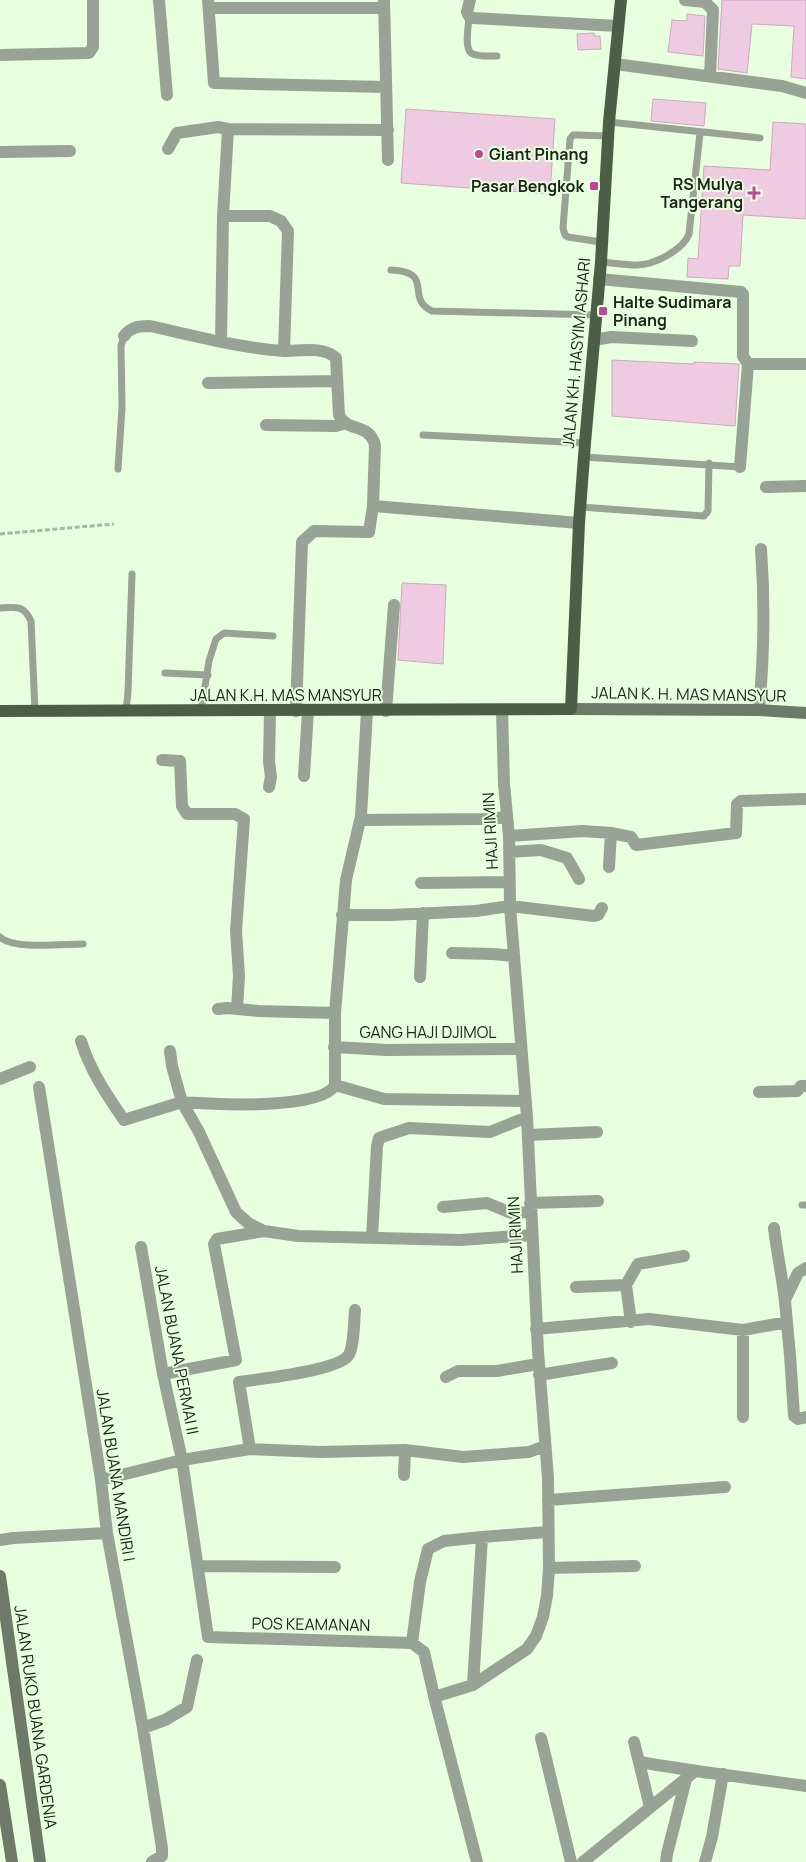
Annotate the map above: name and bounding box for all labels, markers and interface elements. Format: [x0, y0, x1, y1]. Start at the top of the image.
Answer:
place label: Giant Pinang [489, 143, 588, 165]
marker: Giant Pinang [473, 148, 485, 160]
place label: RS Mulya Tangerang [660, 173, 743, 213]
place label: Pasar Bengkok [471, 175, 584, 197]
marker: Pasar Bengkok [588, 180, 600, 192]
marker: RS Mulya Tangerang [747, 186, 761, 200]
street label: JALAN KH. HASYIM ASHARI [557, 257, 595, 449]
place label: Halte Sudimara Pinang [613, 291, 731, 331]
marker: Halte Sudimara Pinang [597, 305, 609, 317]
street label: JALAN K. H. MAS MANSYUR [591, 681, 787, 707]
street label: JALAN K.H. MAS MANSYUR [190, 684, 382, 706]
street label: HAJI RIMIN [477, 792, 503, 870]
street label: GANG HAJI DJIMOL [359, 1021, 497, 1043]
street label: HAJI RIMIN [502, 1196, 528, 1274]
street label: JALAN BUANA PERMAI II [150, 1264, 204, 1436]
street label: JALAN BUANA MANDIRI I [91, 1387, 141, 1563]
street label: JALAN RUKO BUANA GARDENIA [9, 1604, 63, 1830]
street label: POS KEAMANAN [251, 1612, 371, 1636]

